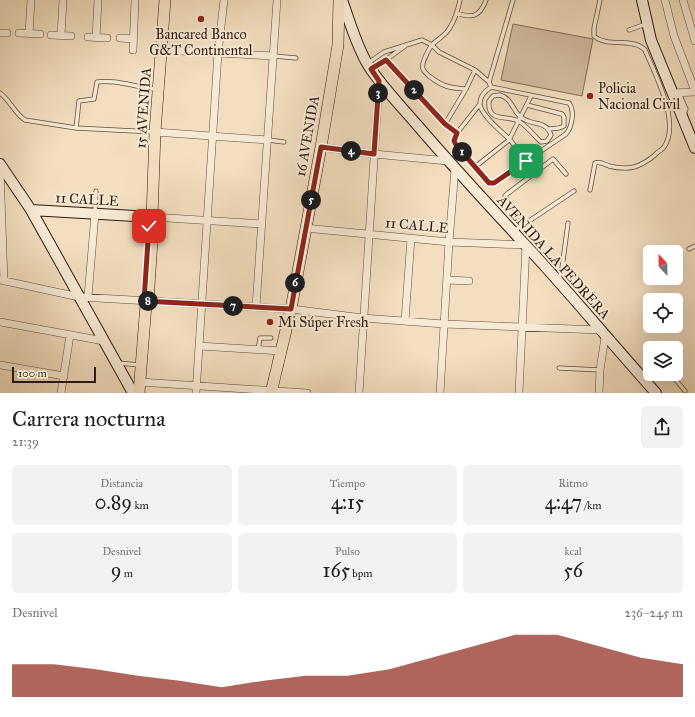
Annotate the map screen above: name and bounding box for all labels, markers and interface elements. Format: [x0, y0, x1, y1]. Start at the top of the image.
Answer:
marker: Bancared Banco G&T Continental [196, 14, 206, 24]
place label: Bancared Banco G&T Continental [149, 26, 253, 59]
street label: 15 AVENIDA [132, 66, 155, 149]
pin: 2 [404, 80, 424, 100]
place label: Policia Nacional Civil [598, 80, 680, 113]
pin: 3 [368, 83, 388, 103]
text: 2 [411, 83, 417, 96]
text: 3 [376, 86, 380, 99]
marker: Policia Nacional Civil [585, 91, 595, 101]
street label: 16 AVENIDA [292, 94, 323, 178]
pin: 4 [341, 141, 361, 161]
pin: 1 [452, 142, 472, 162]
text: 4 [348, 144, 354, 157]
pin [509, 144, 543, 178]
text: 1 [460, 145, 464, 158]
icon: arrive [515, 150, 537, 172]
street label: 11 CALLE [55, 189, 119, 210]
pin: 5 [301, 190, 321, 210]
street label: AVENIDA LA PEDRERA [493, 191, 614, 323]
text: 5 [308, 193, 314, 206]
pin [132, 209, 166, 243]
street label: 11 CALLE [384, 214, 449, 237]
icon: check [138, 215, 160, 237]
north arrow [643, 245, 683, 285]
map controls [643, 245, 683, 381]
pin: 6 [285, 273, 305, 293]
text: 6 [292, 276, 298, 289]
pin: 8 [138, 291, 158, 311]
button: locate [643, 293, 683, 333]
text: 8 [145, 294, 151, 307]
pin: 7 [223, 296, 243, 316]
text: 7 [230, 299, 236, 312]
place label: Mi Súper Fresh [278, 314, 369, 331]
marker: Mi Súper Fresh [265, 317, 275, 327]
button: layers [643, 341, 683, 381]
scale bar [12, 365, 96, 384]
text: 100 m [18, 367, 47, 380]
text: Carrera nocturna [12, 405, 165, 432]
button: share [641, 406, 683, 448]
text: 21:39 [12, 434, 39, 450]
text: Distancia [101, 477, 143, 490]
text: Tiempo [330, 477, 365, 490]
text: Ritmo [558, 477, 588, 490]
text: 0.89 [95, 490, 132, 514]
text: 4:15 [331, 490, 364, 514]
text: 4:47 [545, 490, 582, 514]
text: km [132, 499, 149, 512]
text: /km [582, 499, 602, 512]
text: Desnivel [102, 545, 141, 558]
text: Pulso [335, 545, 360, 558]
text: kcal [565, 545, 582, 558]
text: 9 [111, 558, 121, 582]
text: 165 [323, 558, 350, 582]
text: 56 [563, 558, 583, 582]
text: m [121, 567, 133, 580]
text: bpm [350, 567, 372, 580]
text: Desnivel [12, 605, 58, 621]
text: 236–245 m [625, 605, 683, 621]

